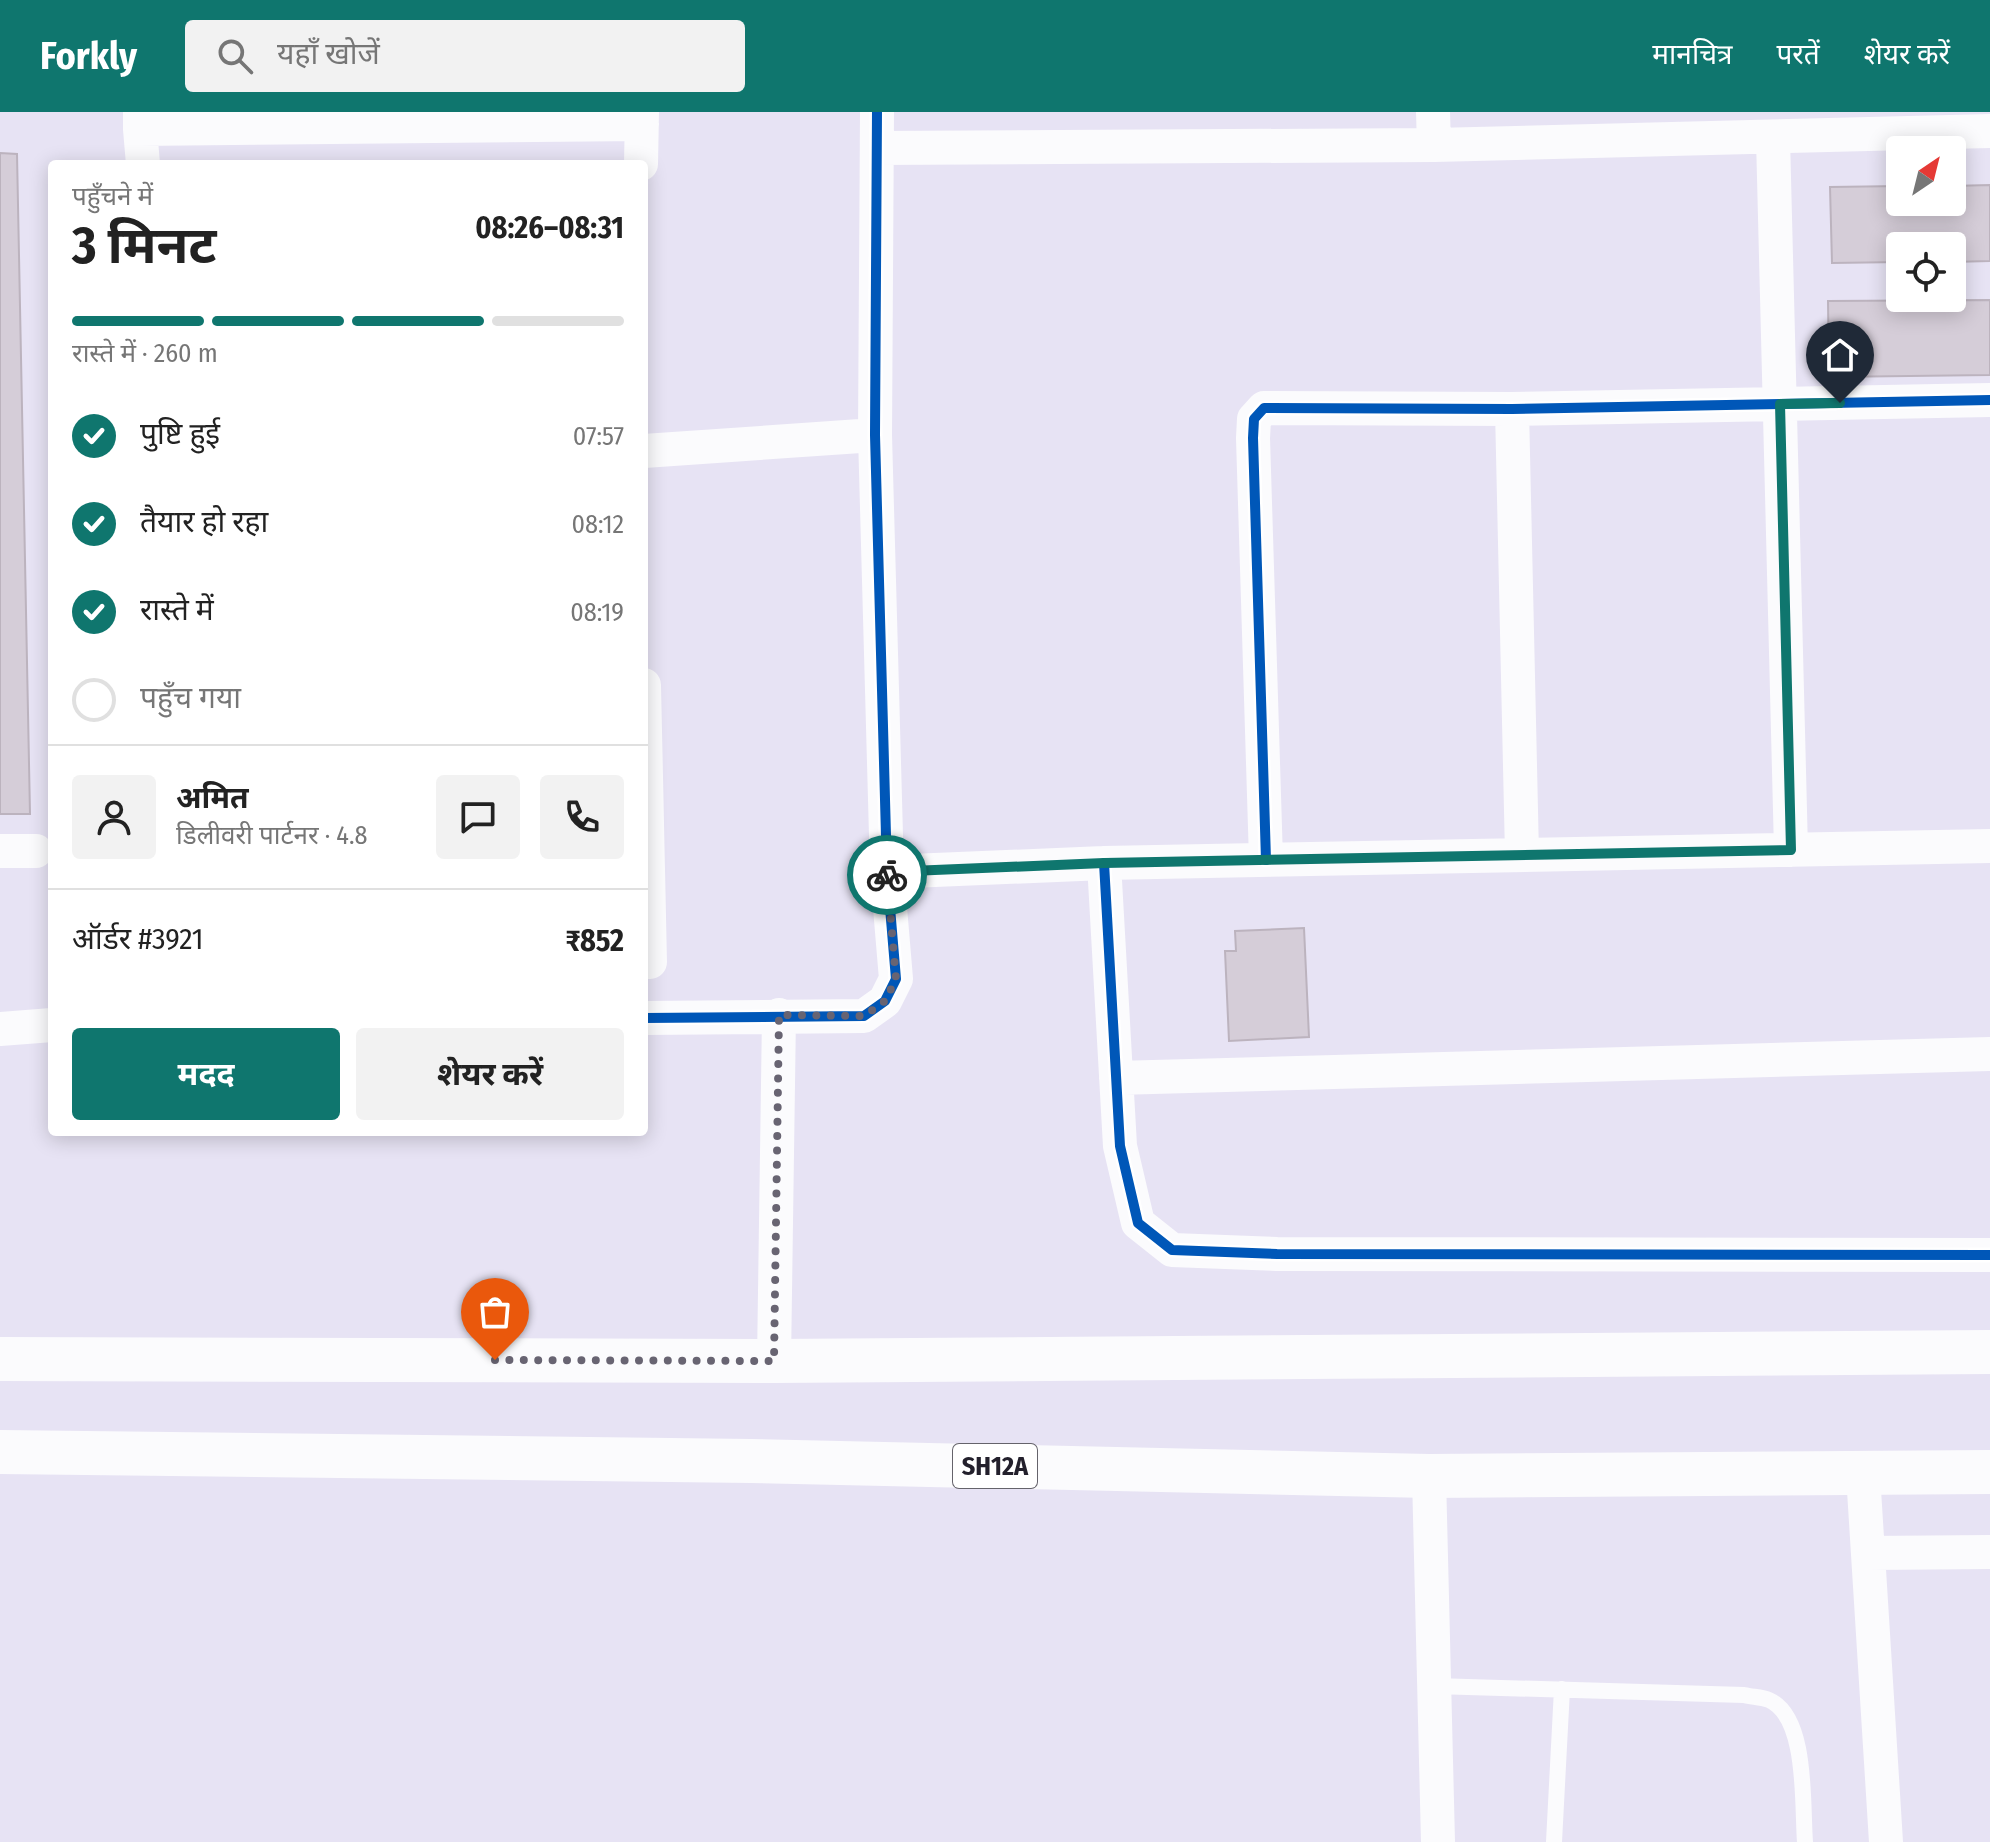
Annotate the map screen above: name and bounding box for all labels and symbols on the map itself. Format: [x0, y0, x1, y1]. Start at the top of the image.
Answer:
north arrow [1886, 136, 1966, 216]
pin [1806, 321, 1874, 403]
courier [847, 835, 927, 915]
pin [461, 1278, 529, 1360]
road number: SH12A [953, 1444, 1037, 1488]

